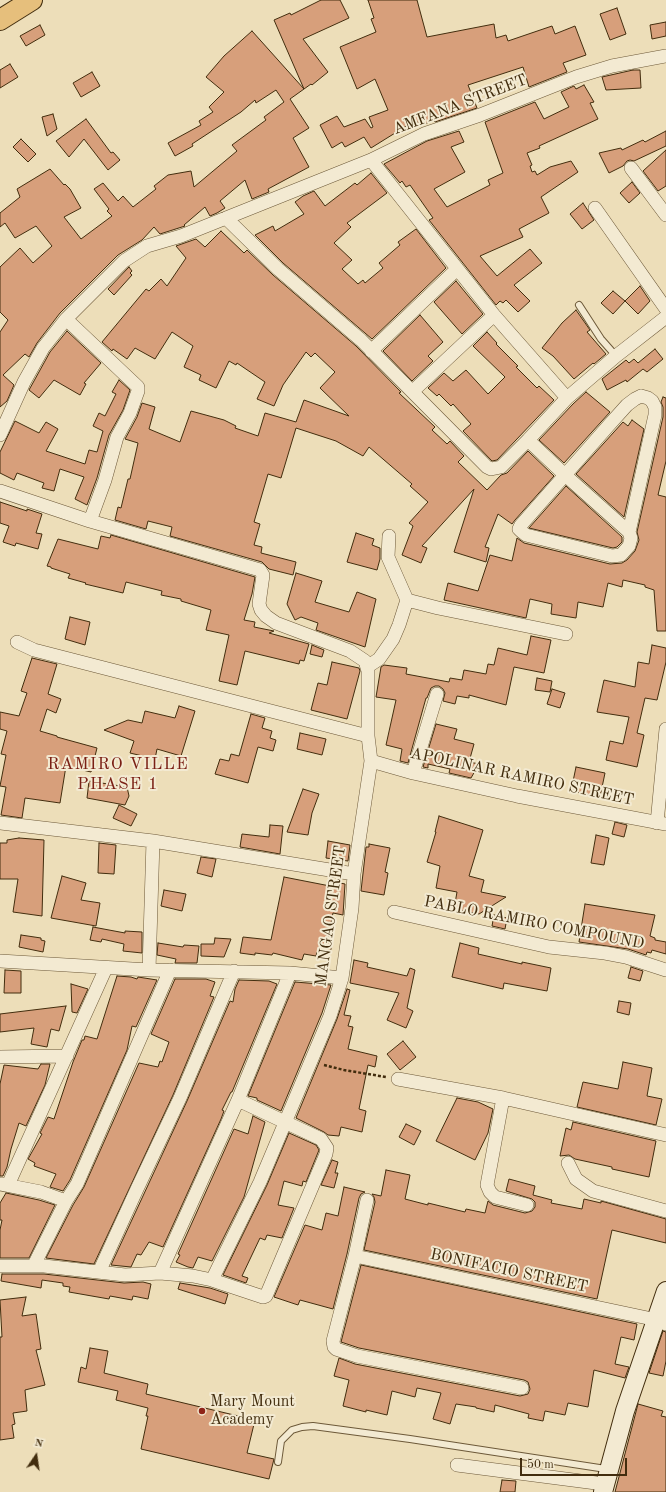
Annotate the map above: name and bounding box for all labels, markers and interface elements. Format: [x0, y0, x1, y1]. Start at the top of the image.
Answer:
street label: AMFANA STREET [390, 71, 530, 139]
street label: APOLINAR RAMIRO STREET [408, 744, 636, 810]
district label: RAMIRO VILLE PHASE 1 [47, 755, 189, 795]
street label: MANGAO STREET [312, 844, 350, 988]
street label: PABLO RAMIRO COMPOUND [422, 892, 646, 954]
street label: BONIFACIO STREET [428, 1245, 590, 1297]
place label: Mary Mount Academy [210, 1392, 295, 1430]
marker: Mary Mount Academy [197, 1406, 207, 1416]
north arrow [16, 1436, 56, 1476]
text: N [33, 1438, 44, 1450]
scale bar [522, 1450, 629, 1476]
text: 50 m [527, 1459, 554, 1471]

